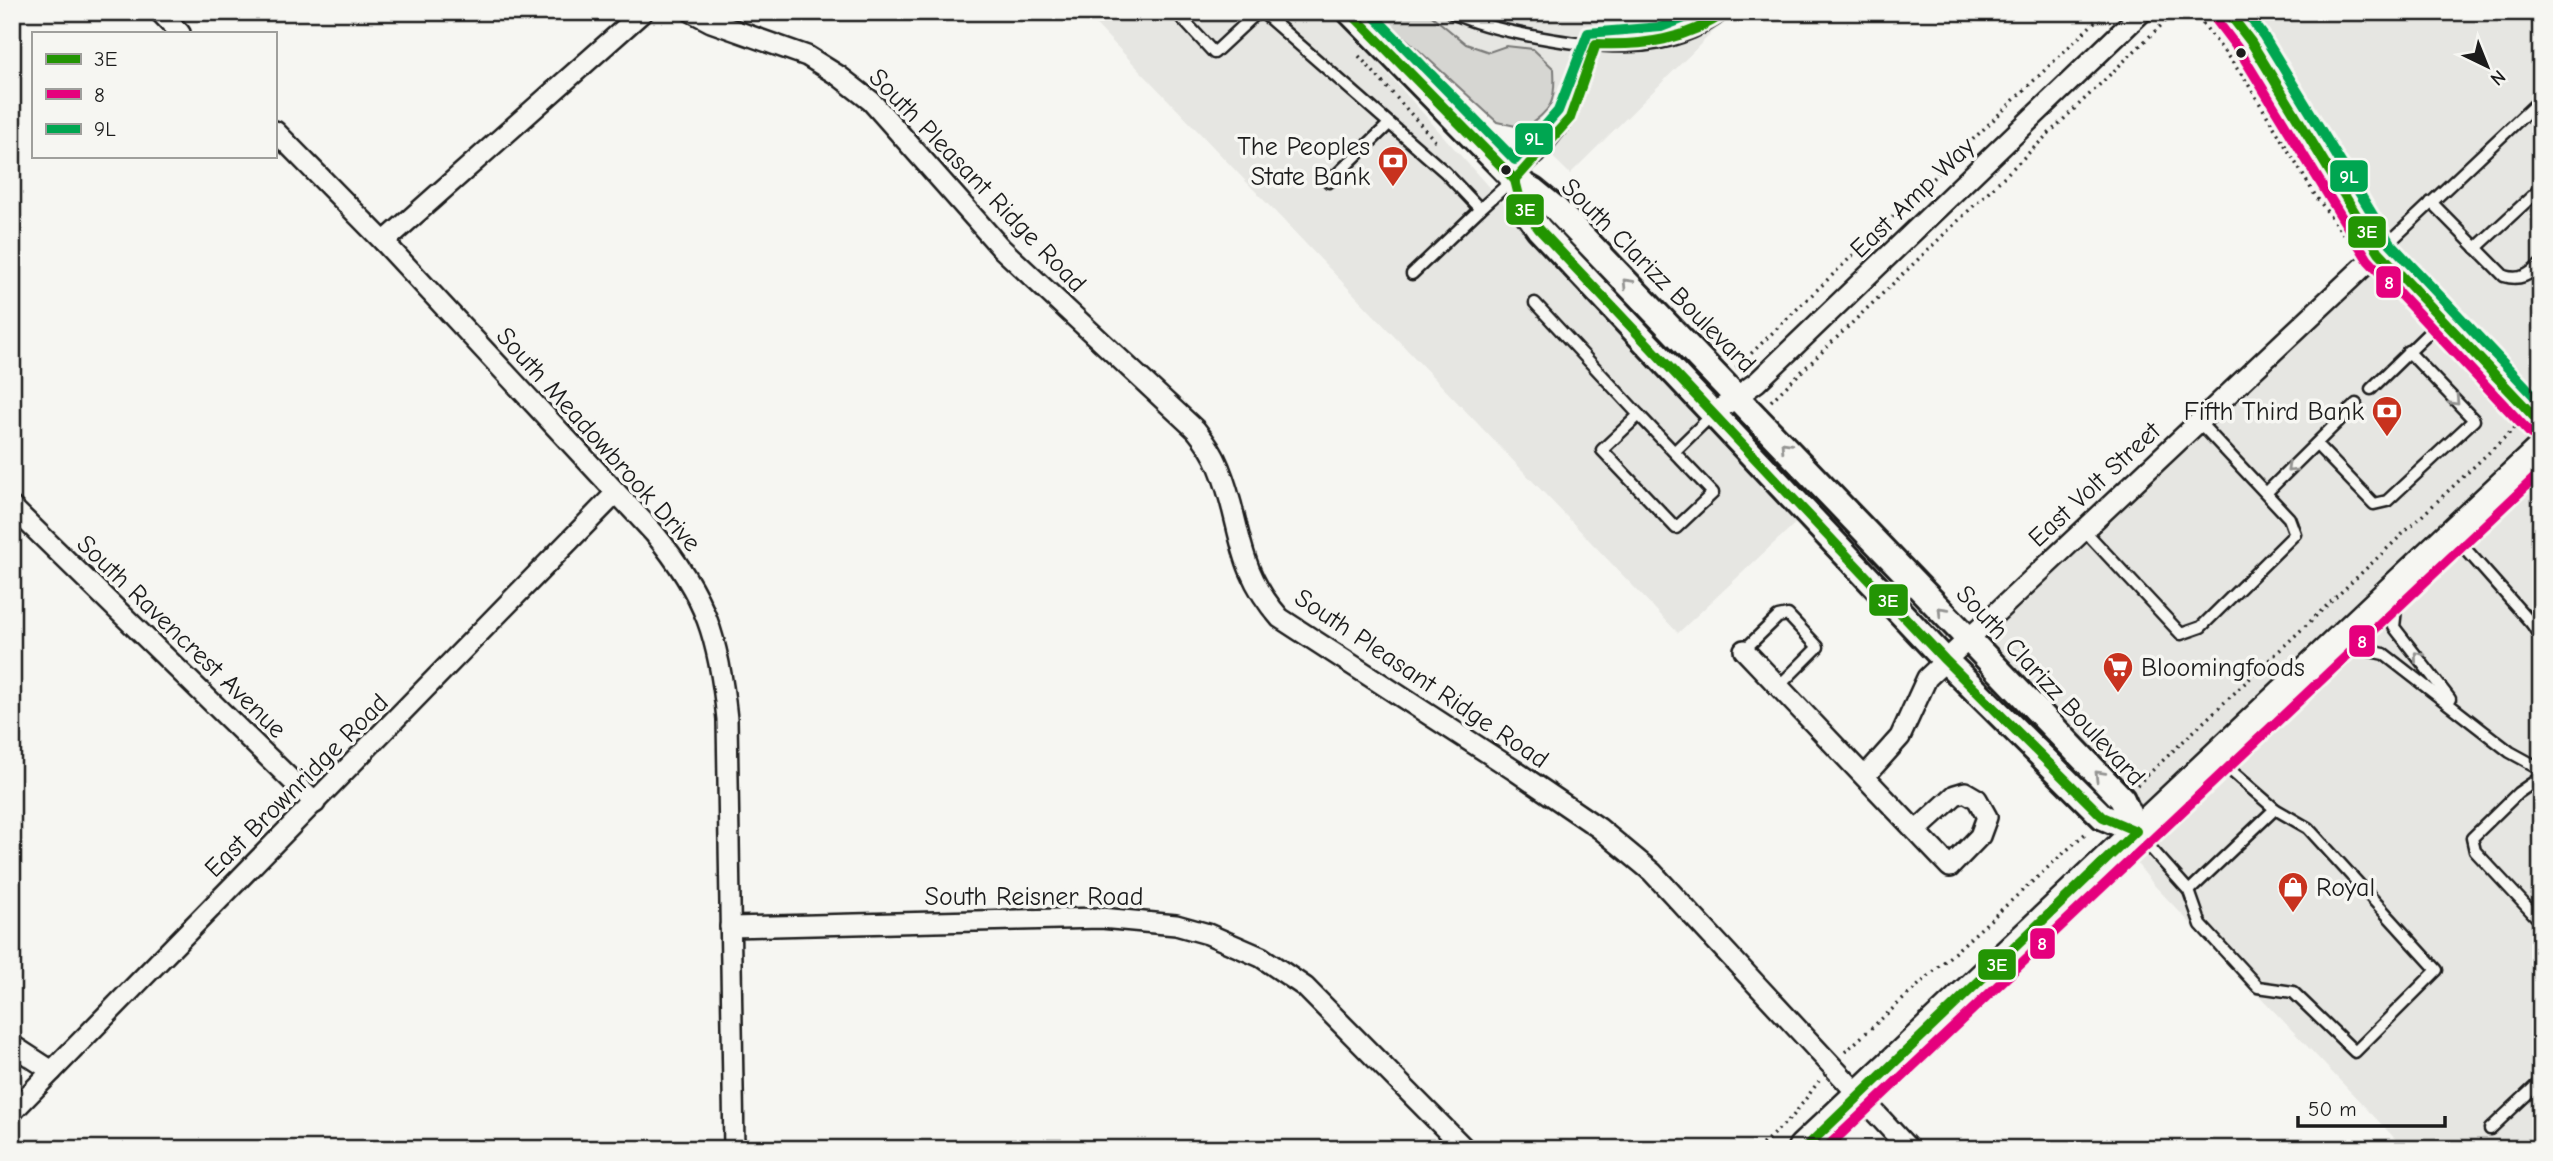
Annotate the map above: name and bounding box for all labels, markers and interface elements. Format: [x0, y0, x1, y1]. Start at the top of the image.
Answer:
legend [32, 32, 276, 158]
north arrow [2452, 32, 2522, 102]
unlabelled marker [2234, 46, 2248, 60]
text: 3E [94, 47, 117, 71]
street label: South Pleasant Ridge Road [862, 63, 1092, 299]
text: N [2486, 65, 2510, 90]
text: 8 [94, 83, 105, 107]
text: 9L [94, 117, 116, 141]
line badge: 9L [1514, 122, 1554, 156]
text: 9L [1524, 128, 1544, 150]
street label: East Amp Way [1844, 131, 1981, 264]
place label: The Peoples State Bank [1237, 132, 1370, 192]
bank icon: The Peoples State Bank [1376, 144, 1410, 188]
line badge: 9L [2329, 159, 2369, 193]
unlabelled marker [1499, 163, 1513, 177]
text: 9L [2339, 166, 2359, 188]
street label: South Clarizz Boulevard [1555, 172, 1762, 379]
line badge: 3E [1505, 193, 1545, 226]
text: 3E [1515, 199, 1535, 221]
line badge: 3E [2347, 215, 2387, 249]
text: 3E [2357, 221, 2377, 243]
line badge: 8 [2375, 265, 2402, 299]
text: 8 [2384, 272, 2394, 294]
one-way arrow [1622, 278, 1635, 291]
street label: South Meadowbrook Drive [490, 321, 707, 558]
one-way arrow [2447, 393, 2460, 406]
bank icon: Fifth Third Bank [2370, 394, 2404, 438]
place label: Fifth Third Bank [2184, 397, 2364, 427]
street label: East Volt Street [2023, 415, 2168, 553]
one-way arrow [1780, 442, 1793, 455]
one-way arrow [2287, 460, 2300, 473]
street label: South Ravencrest Avenue [70, 529, 292, 745]
street label: South Clarizz Boulevard [1950, 579, 2151, 792]
street label: South Pleasant Ridge Road [1289, 583, 1554, 775]
line badge: 3E [1868, 583, 1909, 617]
text: 3E [1878, 590, 1898, 612]
one-way arrow [1938, 606, 1950, 619]
line badge: 8 [2348, 624, 2376, 658]
text: 8 [2357, 631, 2367, 653]
supermarket icon: Bloomingfoods [2101, 650, 2135, 694]
one-way arrow [2413, 652, 2426, 664]
place label: Bloomingfoods [2141, 653, 2305, 683]
street label: East Brownridge Road [199, 688, 395, 884]
one-way arrow [2095, 770, 2108, 783]
shop icon: Royal [2276, 870, 2310, 914]
place label: Royal [2316, 873, 2375, 903]
street label: South Reisner Road [925, 882, 1143, 912]
line badge: 8 [2029, 927, 2056, 960]
text: 8 [2037, 933, 2047, 955]
line badge: 3E [1977, 948, 2017, 981]
text: 3E [1987, 954, 2007, 976]
scale bar [2298, 1084, 2444, 1128]
text: 50 m [2308, 1097, 2357, 1121]

